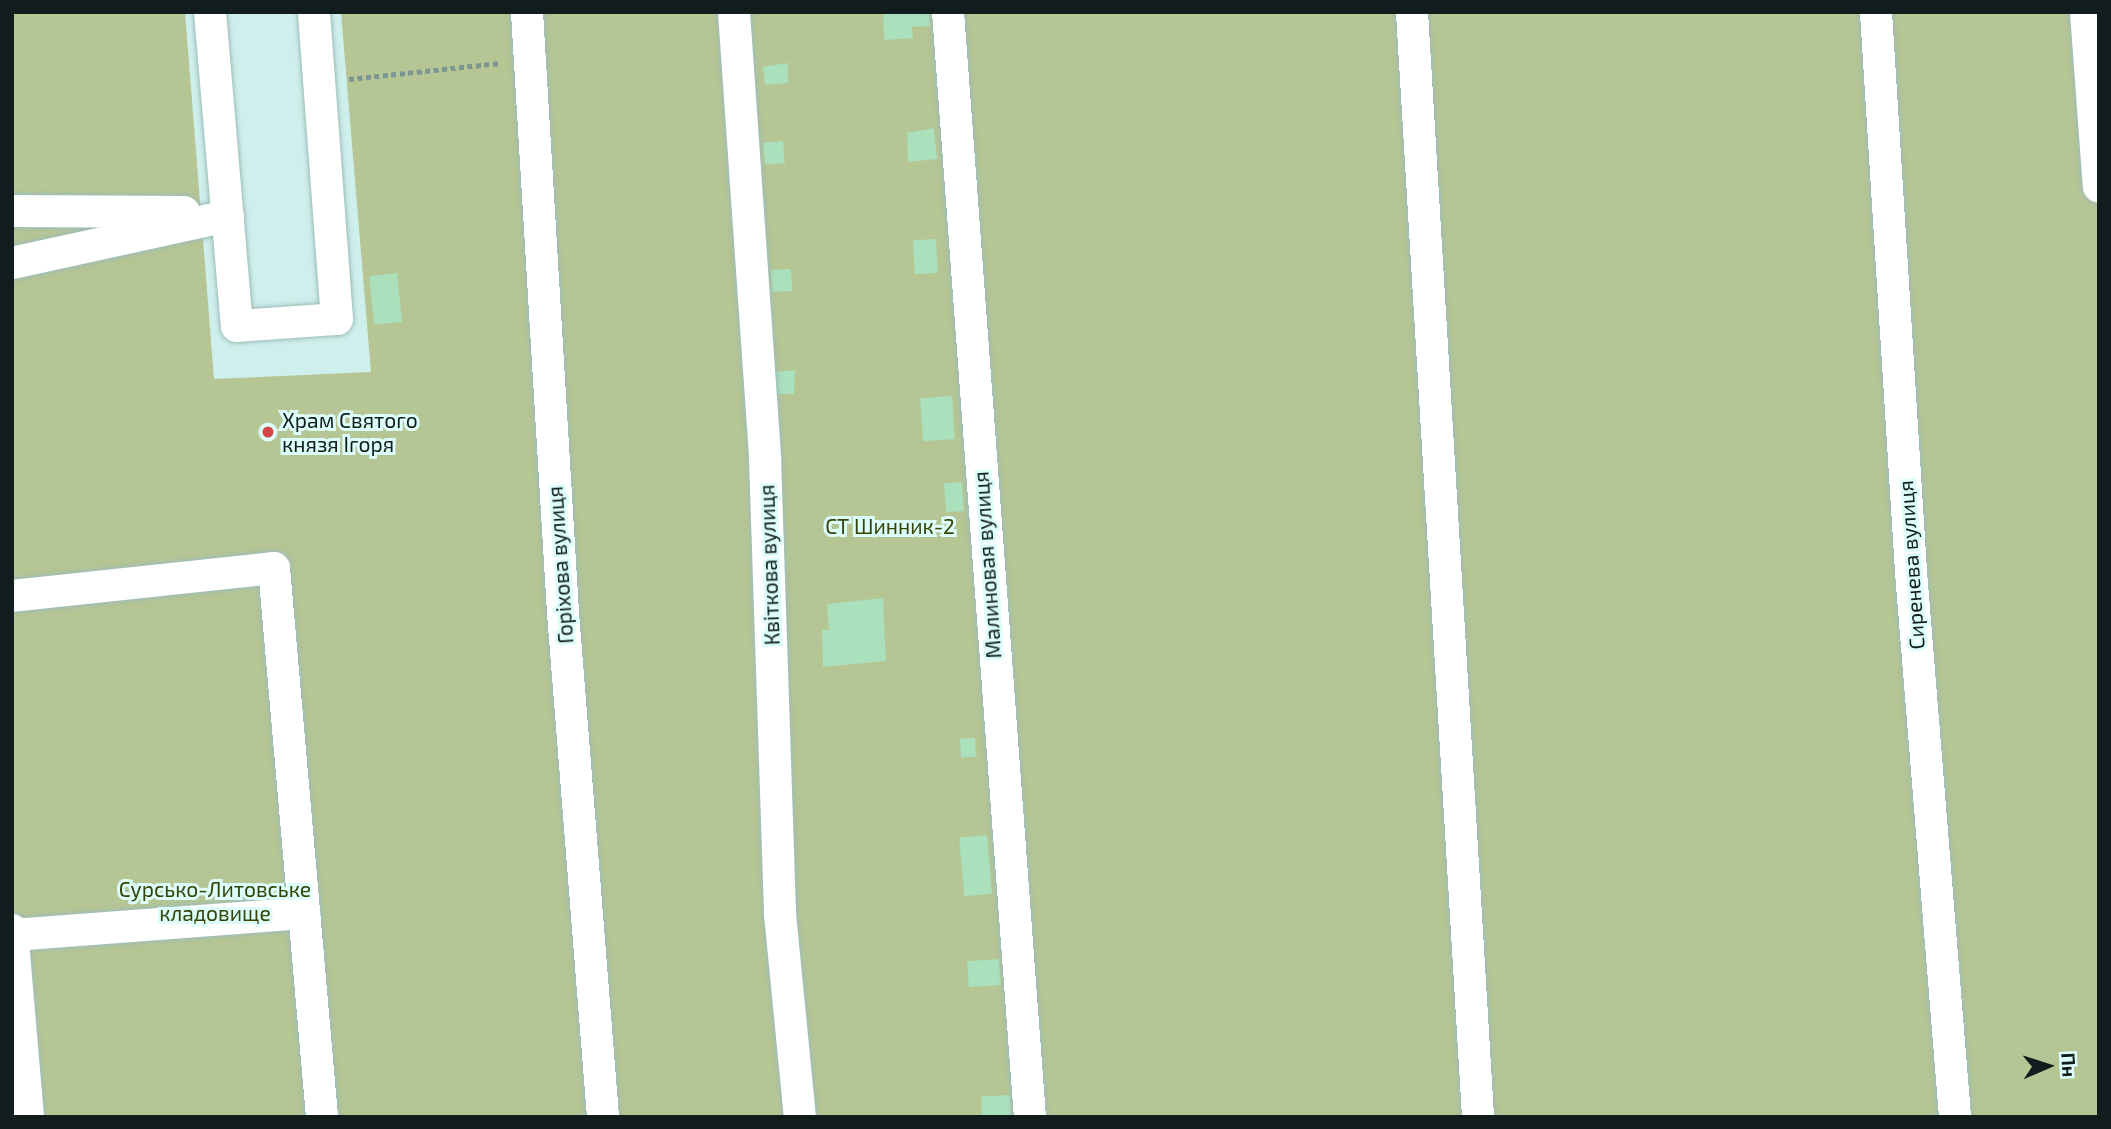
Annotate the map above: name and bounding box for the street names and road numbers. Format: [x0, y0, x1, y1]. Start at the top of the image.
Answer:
street label: Малиновая вулиця [968, 471, 1006, 659]
street label: Сиренева вулиця [1893, 480, 1929, 650]
street label: Квіткова вулиця [754, 484, 784, 646]
street label: Горіхова вулиця [542, 485, 578, 645]

